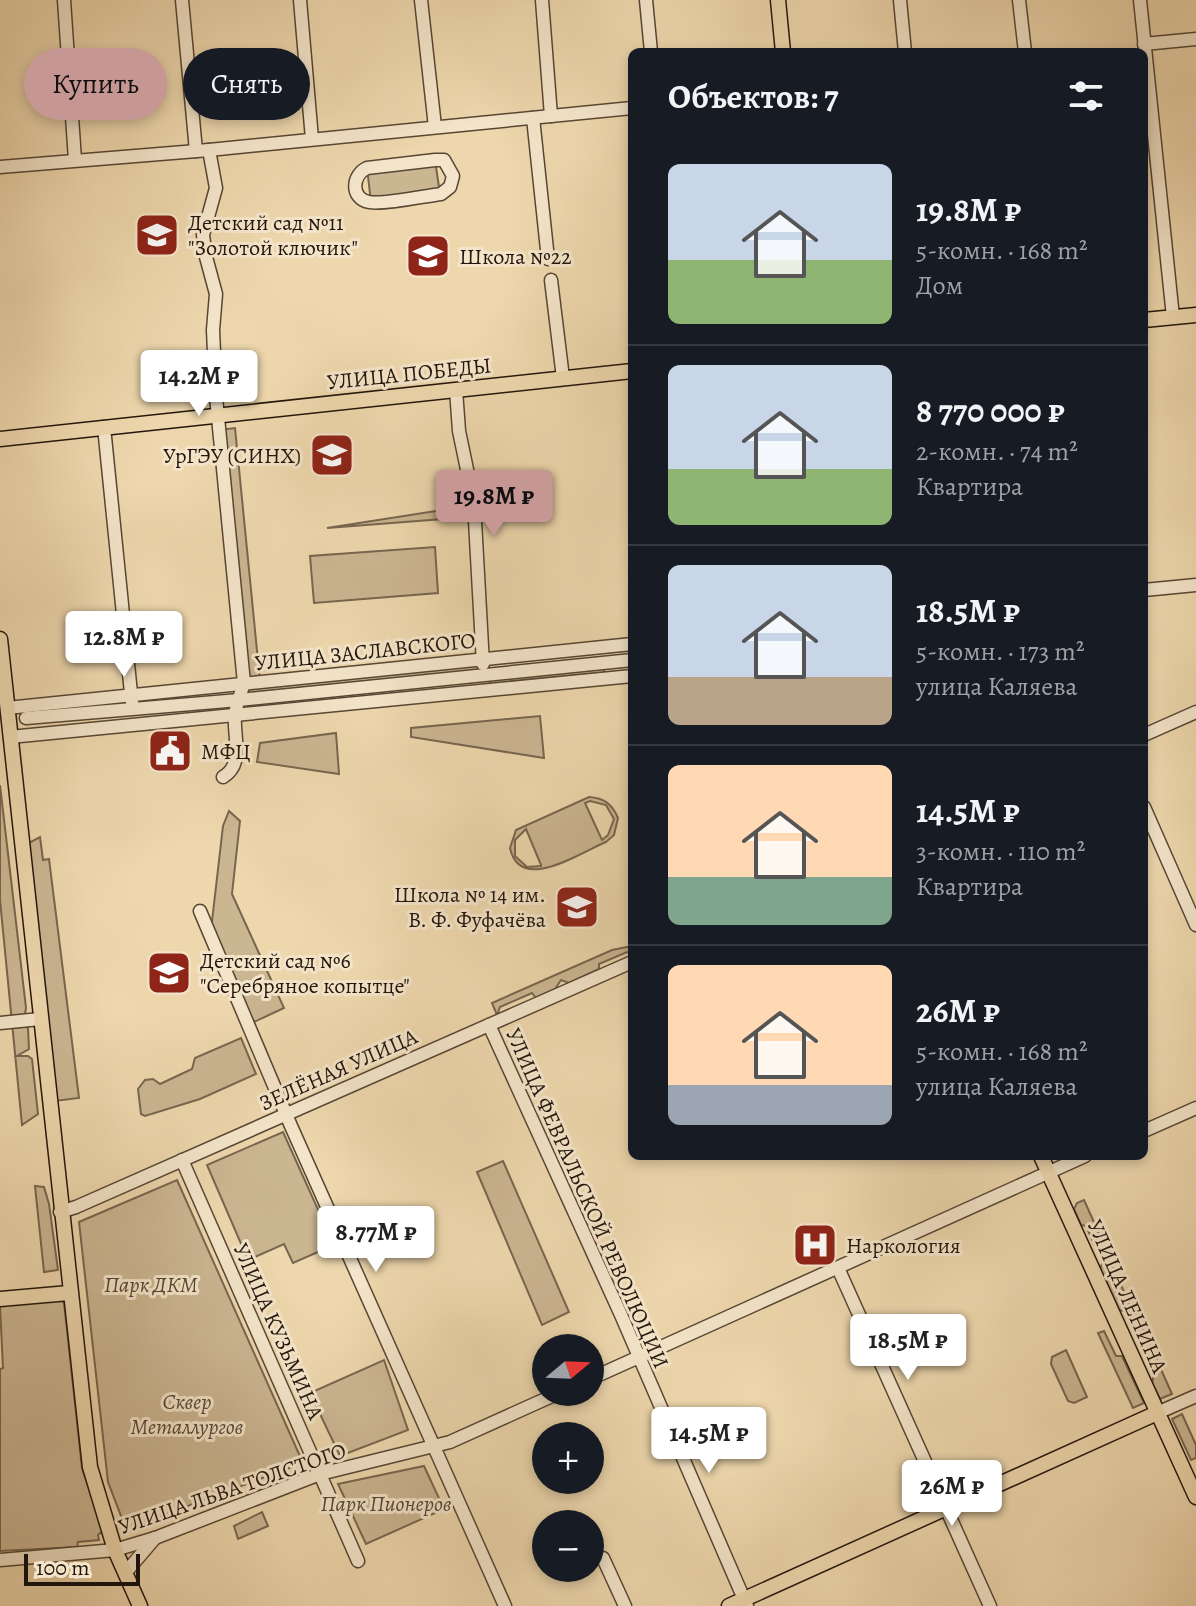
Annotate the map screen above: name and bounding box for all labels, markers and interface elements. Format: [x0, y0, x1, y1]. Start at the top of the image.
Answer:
chip: Купить [24, 48, 167, 120]
chip: Снять [183, 48, 310, 120]
text: Объектов: 7 [668, 73, 839, 120]
icon: filters [1064, 74, 1108, 118]
text: 19.8M ₽ [916, 186, 1021, 233]
icon: home [732, 196, 828, 292]
place label: Детский сад №11 "Золотой ключик" [188, 208, 358, 263]
school or university icon: Детский сад №11 "Золотой ключик" [133, 211, 181, 259]
school or university icon: Школа №22 [404, 232, 452, 280]
text: 5-комн. · 168 m² [916, 233, 1087, 268]
place label: Школа №22 [459, 242, 572, 272]
text: Дом [916, 268, 963, 303]
pin: 14.2M ₽ [125, 350, 273, 418]
street label: УЛИЦА ПОБЕДЫ [325, 350, 493, 398]
text: 14.2M ₽ [159, 358, 239, 393]
text: 8 770 000 ₽ [916, 387, 1065, 434]
icon: home [732, 397, 828, 493]
school or university icon: УрГЭУ (СИНХ) [308, 431, 356, 479]
text: 2-комн. · 74 m² [916, 434, 1078, 469]
place label: УрГЭУ (СИНХ) [163, 441, 301, 471]
text: Квартира [916, 469, 1023, 504]
pin: 19.8M ₽ [420, 470, 568, 538]
text: 19.8M ₽ [454, 478, 534, 513]
text: 18.5M ₽ [916, 587, 1020, 634]
icon: home [732, 597, 828, 693]
pin: 12.8M ₽ [50, 611, 198, 679]
text: 12.8M ₽ [83, 619, 165, 654]
street label: УЛИЦА ЗАСЛАВСКОГО [253, 625, 477, 679]
text: 5-комн. · 173 m² [916, 634, 1085, 669]
text: улица Каляева [916, 669, 1078, 704]
public building icon: МФЦ [146, 727, 194, 775]
place label: МФЦ [201, 737, 251, 767]
text: 14.5M ₽ [916, 787, 1020, 834]
icon: home [732, 797, 828, 893]
text: 3-комн. · 110 m² [916, 834, 1085, 869]
text: Квартира [916, 869, 1023, 904]
place label: Школа № 14 им. В. Ф. Фуфачёва [394, 880, 547, 935]
school or university icon: Школа № 14 им. В. Ф. Фуфачёва [553, 883, 601, 931]
place label: Детский сад №6 "Серебряное копытце" [200, 946, 410, 1001]
school or university icon: Детский сад №6 "Серебряное копытце" [145, 949, 193, 997]
text: 26M ₽ [916, 987, 1000, 1034]
icon: home [732, 997, 828, 1093]
street label: ЗЕЛЁНАЯ УЛИЦА [255, 1021, 423, 1118]
street label: УЛИЦА ФЕВРАЛЬСКОЙ РЕВОЛЮЦИИ [498, 1023, 676, 1373]
text: 5-комн. · 168 m² [916, 1034, 1087, 1069]
text: улица Каляева [916, 1069, 1078, 1104]
pin: 8.77M ₽ [302, 1206, 450, 1274]
text: 8.77M ₽ [335, 1214, 417, 1249]
street label: УЛИЦА ЛЕНИНА [1080, 1215, 1175, 1379]
hospital icon: Наркология [791, 1221, 839, 1269]
place label: Наркология [846, 1231, 961, 1261]
street label: УЛИЦА КУЗЬМИНА [226, 1238, 331, 1425]
park label: Парк ДКМ [104, 1270, 198, 1300]
pin: 18.5M ₽ [834, 1314, 982, 1382]
text: 18.5M ₽ [868, 1322, 948, 1357]
north arrow [532, 1334, 604, 1406]
map controls [532, 1334, 604, 1582]
park label: Сквер Металлургов [131, 1387, 243, 1442]
pin: 14.5M ₽ [635, 1407, 783, 1475]
text: 14.5M ₽ [669, 1415, 749, 1450]
button: + [532, 1422, 604, 1494]
street label: УЛИЦА ЛЬВА ТОЛСТОГО [114, 1436, 350, 1542]
pin: 26M ₽ [896, 1460, 1008, 1528]
text: 26M ₽ [920, 1468, 984, 1503]
park label: Парк Пионеров [320, 1489, 452, 1519]
button: − [532, 1510, 604, 1582]
scale bar [24, 1550, 140, 1586]
text: 100 m [36, 1553, 90, 1583]

